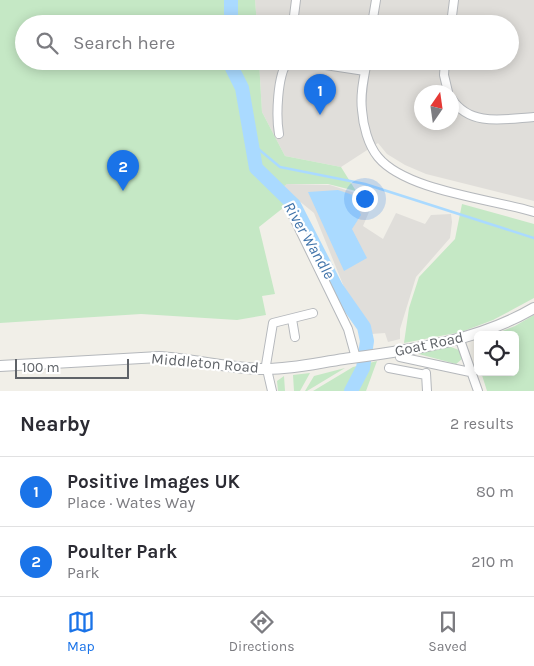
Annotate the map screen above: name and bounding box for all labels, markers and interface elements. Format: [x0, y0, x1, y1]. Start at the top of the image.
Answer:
search box [15, 15, 519, 70]
icon: search [33, 29, 61, 57]
text: Search here [73, 32, 175, 54]
pin: 1 [304, 74, 336, 115]
north arrow [414, 85, 459, 130]
pin: 2 [107, 150, 139, 191]
your location [352, 186, 378, 212]
water label: River Wandle [280, 198, 340, 283]
street label: Goat Road [393, 328, 465, 360]
map controls [474, 331, 519, 376]
button: locate [474, 331, 519, 376]
street label: Middleton Road [150, 349, 260, 377]
scale bar [15, 356, 129, 379]
text: 100 m [22, 359, 60, 376]
text: Nearby [20, 412, 90, 436]
text: 2 results [450, 414, 514, 433]
text: Positive Images UK [67, 471, 240, 493]
text: 1 [33, 482, 39, 501]
text: 80 m [476, 482, 514, 501]
text: Place · Wates Way [67, 493, 195, 512]
text: Poulter Park [67, 541, 177, 563]
text: 2 [31, 552, 41, 571]
text: 210 m [471, 552, 514, 571]
text: Park [67, 563, 99, 582]
tab: Map [67, 608, 95, 655]
tab: Directions [229, 608, 295, 655]
tab: Saved [428, 608, 467, 655]

